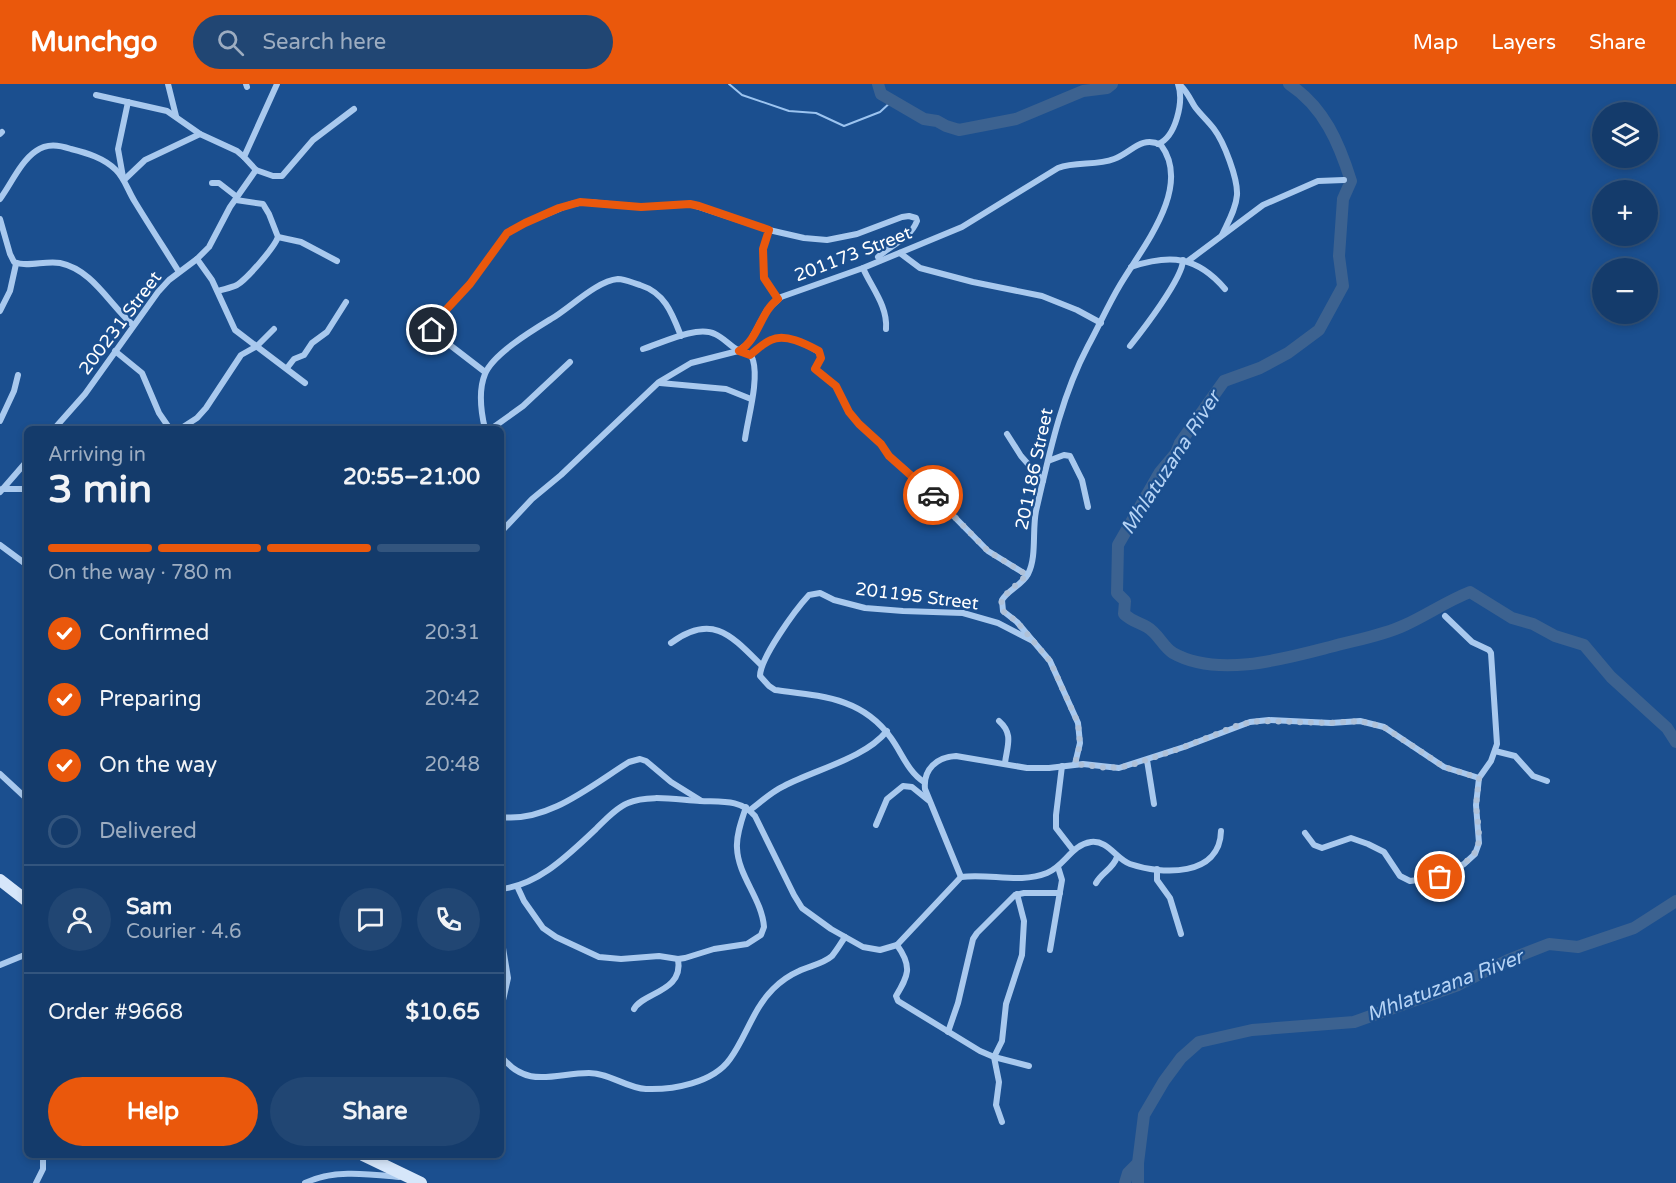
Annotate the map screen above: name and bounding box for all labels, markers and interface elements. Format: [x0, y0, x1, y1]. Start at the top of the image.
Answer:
search box [193, 15, 613, 69]
text: Munchgo [30, 25, 157, 59]
icon: search [214, 26, 247, 59]
text: Search here [262, 29, 386, 55]
text: Map [1413, 30, 1458, 55]
text: Layers [1491, 30, 1556, 55]
text: Share [1589, 30, 1646, 55]
map controls [1592, 102, 1658, 324]
button: layers [1592, 102, 1658, 168]
button: + [1592, 180, 1658, 246]
street label: 201173 Street [791, 221, 915, 286]
button: − [1592, 258, 1658, 324]
street label: 200231 Street [74, 267, 166, 379]
pin [406, 304, 457, 355]
icon: home [415, 313, 448, 346]
water label: Mhlatuzana River [1116, 385, 1227, 539]
street label: 201186 Street [1010, 406, 1058, 532]
text: Arriving in [48, 443, 146, 467]
text: 20:55–21:00 [343, 464, 480, 490]
courier [903, 465, 963, 525]
text: 3 min [48, 466, 152, 513]
icon: car [917, 479, 950, 512]
text: On the way · 780 m [48, 561, 232, 585]
street label: 201195 Street [854, 578, 980, 614]
icon: check [48, 617, 81, 650]
text: Confirmed [99, 620, 209, 646]
text: 20:31 [425, 621, 480, 645]
icon: check [48, 683, 81, 716]
text: Preparing [99, 686, 202, 712]
text: 20:42 [425, 687, 480, 711]
icon: check [48, 749, 81, 782]
text: On the way [99, 752, 217, 778]
text: 20:48 [425, 753, 480, 777]
text: Delivered [99, 818, 197, 844]
pin [1414, 851, 1465, 902]
icon: bag [1423, 860, 1456, 893]
button: person [48, 888, 111, 951]
button: chat [339, 888, 402, 951]
button: phone [417, 888, 480, 951]
text: Sam [126, 894, 172, 920]
text: Courier · 4.6 [126, 920, 241, 944]
water label: Mhlatuzana River [1363, 944, 1529, 1027]
text: Order #9668 [48, 999, 183, 1025]
text: $10.65 [405, 999, 480, 1025]
button: Help [48, 1077, 258, 1146]
button: Share [270, 1077, 480, 1146]

